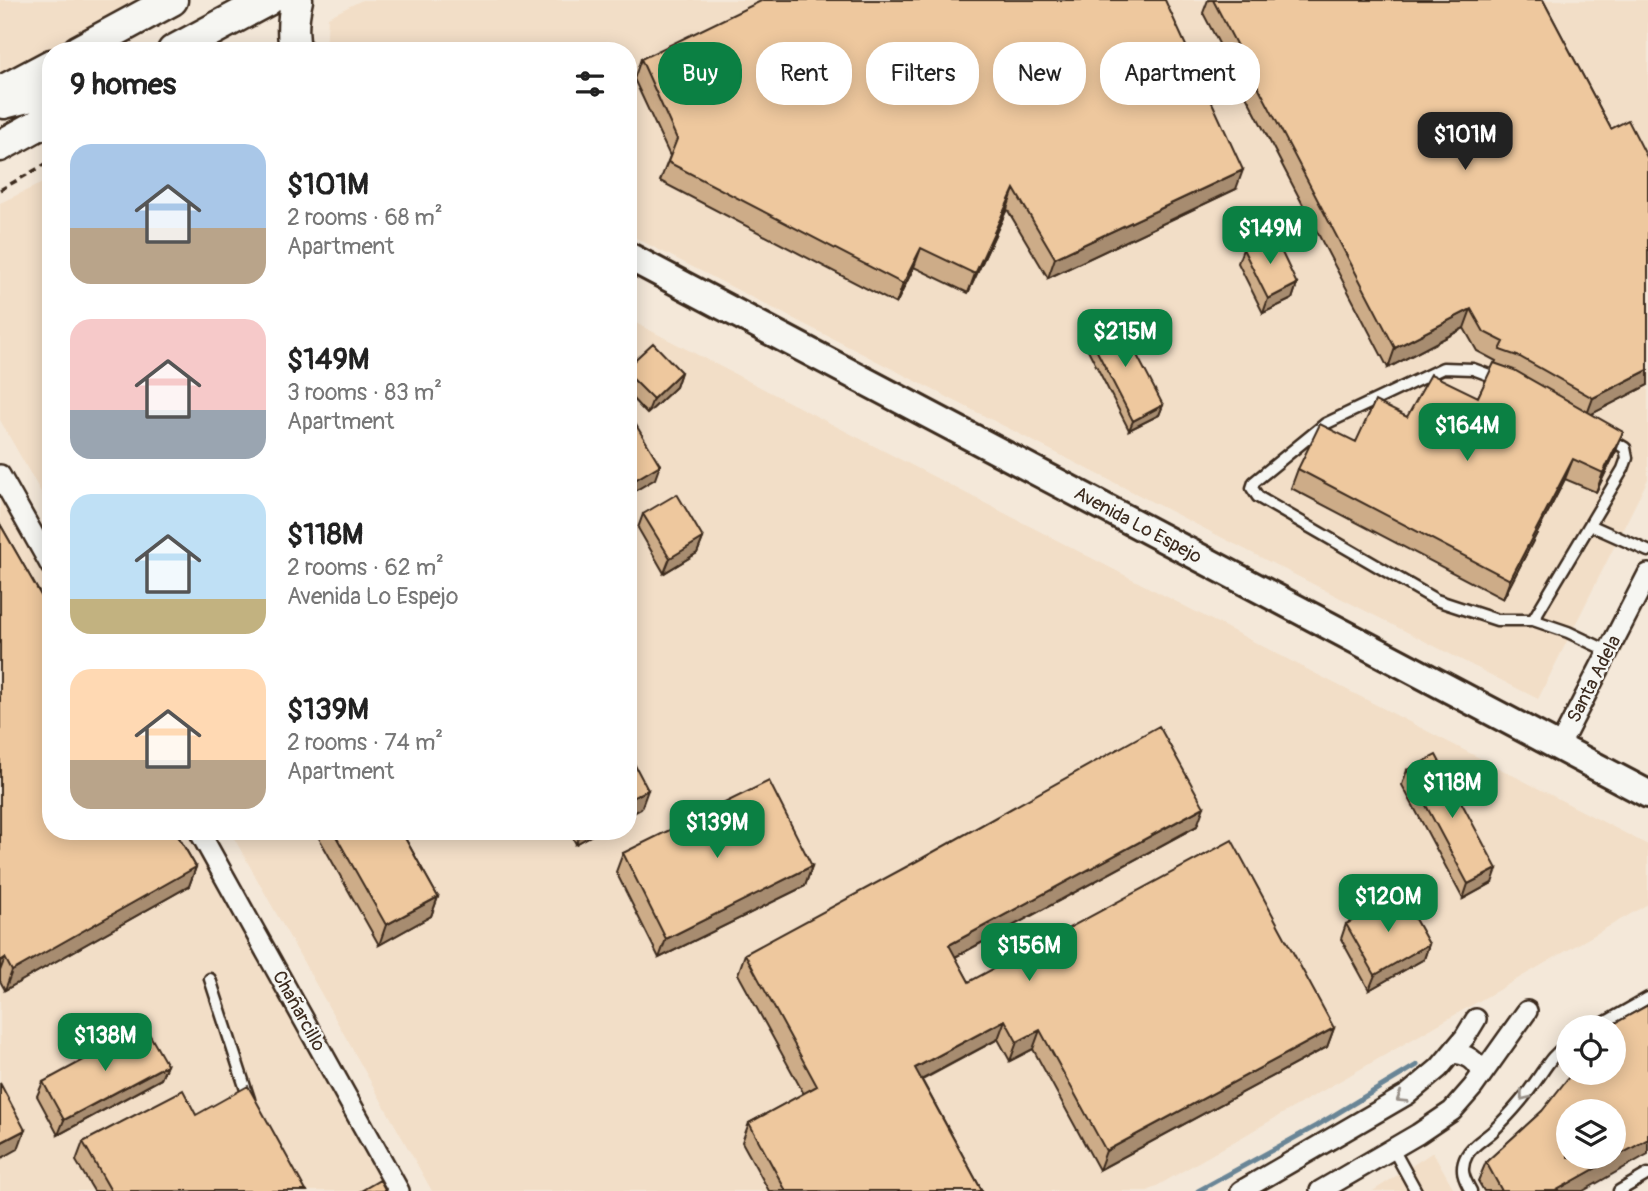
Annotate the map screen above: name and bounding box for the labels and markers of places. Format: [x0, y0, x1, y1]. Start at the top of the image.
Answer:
pin: $101M [1416, 113, 1514, 172]
pin: $149M [1221, 206, 1319, 266]
pin: $215M [1076, 310, 1174, 369]
pin: $164M [1418, 404, 1516, 463]
pin: $118M [1403, 760, 1501, 820]
pin: $139M [668, 800, 766, 860]
pin: $120M [1339, 874, 1437, 934]
pin: $156M [980, 923, 1078, 983]
pin: $138M [56, 1014, 154, 1073]

